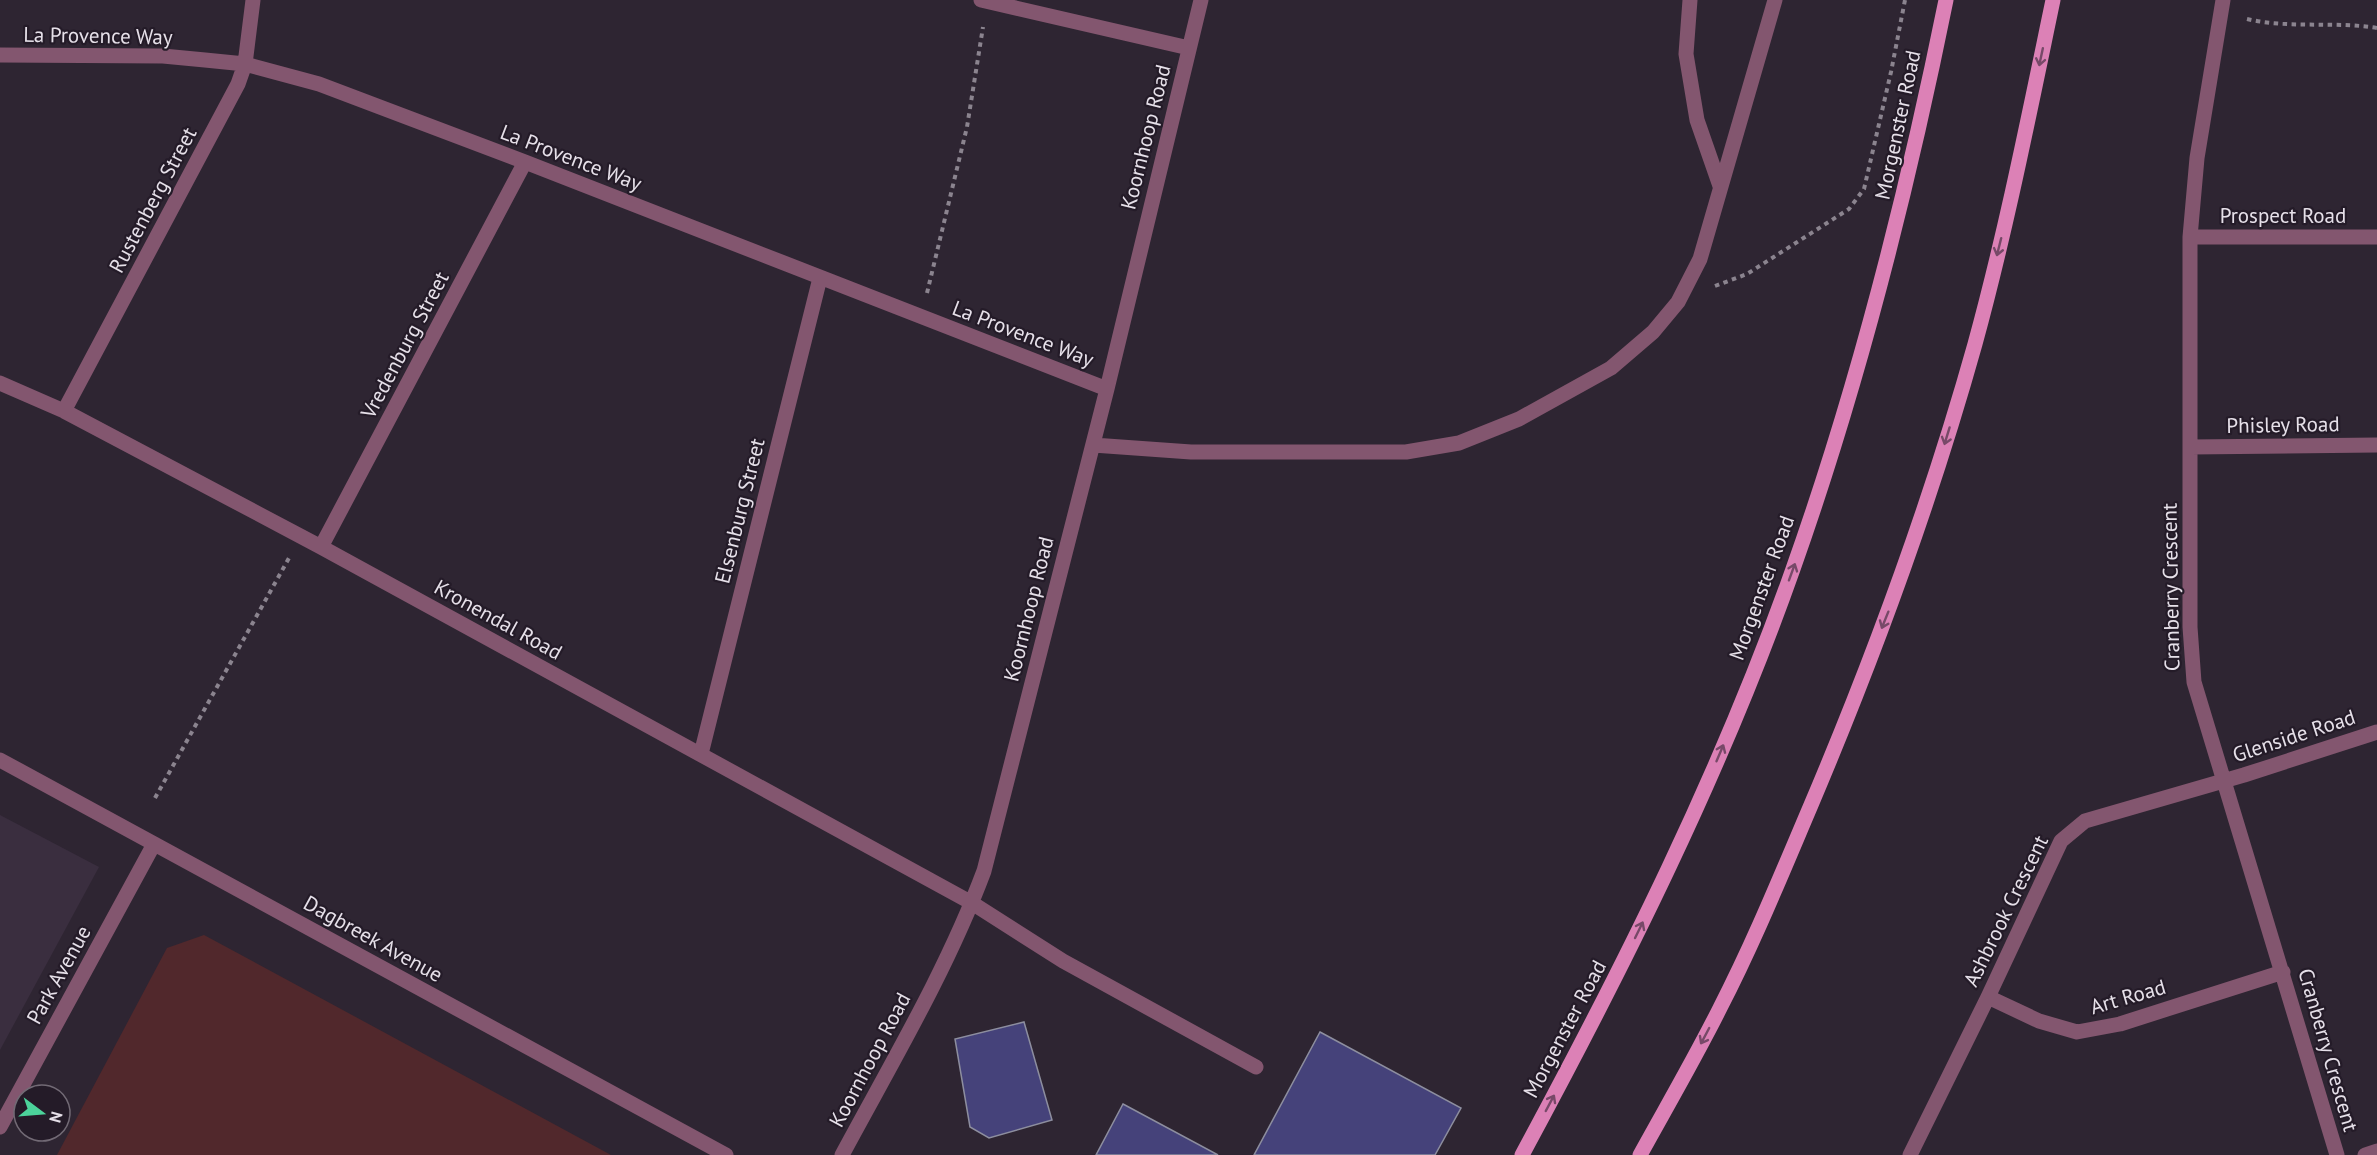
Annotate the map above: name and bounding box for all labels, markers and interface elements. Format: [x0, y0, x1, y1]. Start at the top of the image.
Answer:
street label: La Provence Way [23, 21, 173, 50]
street label: Morgenster Road [1868, 48, 1927, 202]
one-way arrow [2035, 48, 2047, 67]
street label: Koornhoop Road [1114, 62, 1177, 212]
street label: La Provence Way [497, 118, 646, 197]
street label: Rustenberg Street [103, 122, 202, 277]
street label: Prospect Road [2220, 202, 2346, 229]
one-way arrow [1992, 238, 2004, 257]
street label: Vredenburg Street [354, 267, 455, 424]
street label: La Provence Way [949, 294, 1098, 373]
street label: Phisley Road [2226, 410, 2340, 439]
one-way arrow [1941, 426, 1952, 445]
street label: Elsenburg Street [708, 435, 771, 586]
street label: Cranberry Crescent [2156, 503, 2185, 671]
street label: Morgenster Road [1723, 512, 1800, 664]
street label: Koornhoop Road [997, 534, 1060, 684]
one-way arrow [1787, 563, 1798, 582]
street label: Kronendal Road [430, 573, 567, 666]
one-way arrow [1879, 611, 1890, 629]
street label: Glenside Road [2229, 703, 2359, 768]
one-way arrow [1715, 744, 1726, 762]
street label: Ashbrook Crescent [1957, 831, 2054, 991]
street label: Dagbreek Avenue [299, 889, 448, 988]
street label: Park Avenue [20, 921, 97, 1029]
one-way arrow [1633, 922, 1645, 940]
street label: Morgenster Road [1517, 955, 1612, 1102]
street label: Cranberry Crescent [2292, 965, 2365, 1134]
street label: Art Road [2087, 973, 2169, 1020]
street label: Koornhoop Road [823, 988, 916, 1132]
one-way arrow [1699, 1027, 1711, 1044]
north arrow [12, 1083, 72, 1143]
one-way arrow [1545, 1095, 1556, 1113]
text: N [45, 1109, 67, 1125]

